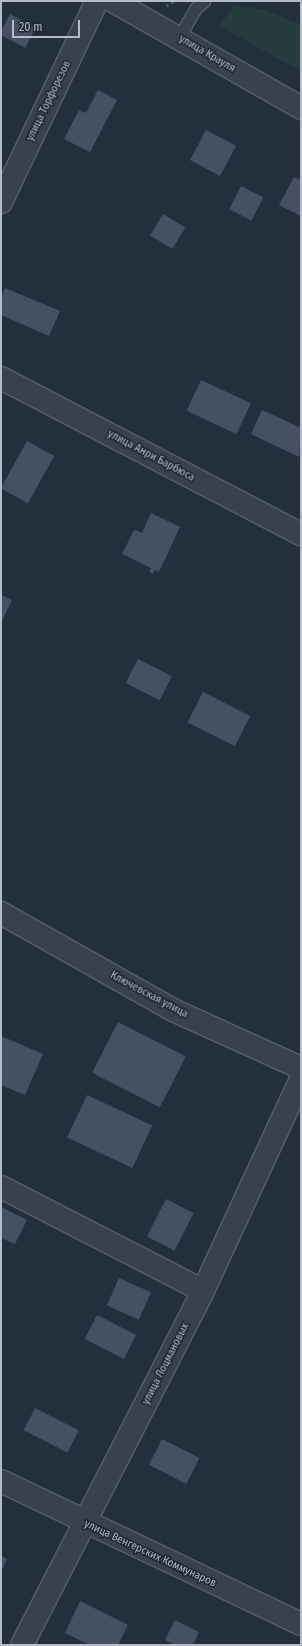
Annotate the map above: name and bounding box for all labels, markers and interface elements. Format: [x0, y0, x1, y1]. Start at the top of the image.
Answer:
scale bar [14, 12, 82, 38]
text: 20 m [19, 20, 43, 34]
street label: улица Крауля [176, 33, 238, 75]
street label: улица Торфорезов [24, 59, 74, 143]
street label: улица Анри Барбюса [105, 427, 197, 485]
street label: Ключевская улица [108, 969, 190, 1021]
street label: улица Лоцмановых [140, 1321, 192, 1407]
street label: улица Венгерских Коммунаров [82, 1518, 218, 1590]

